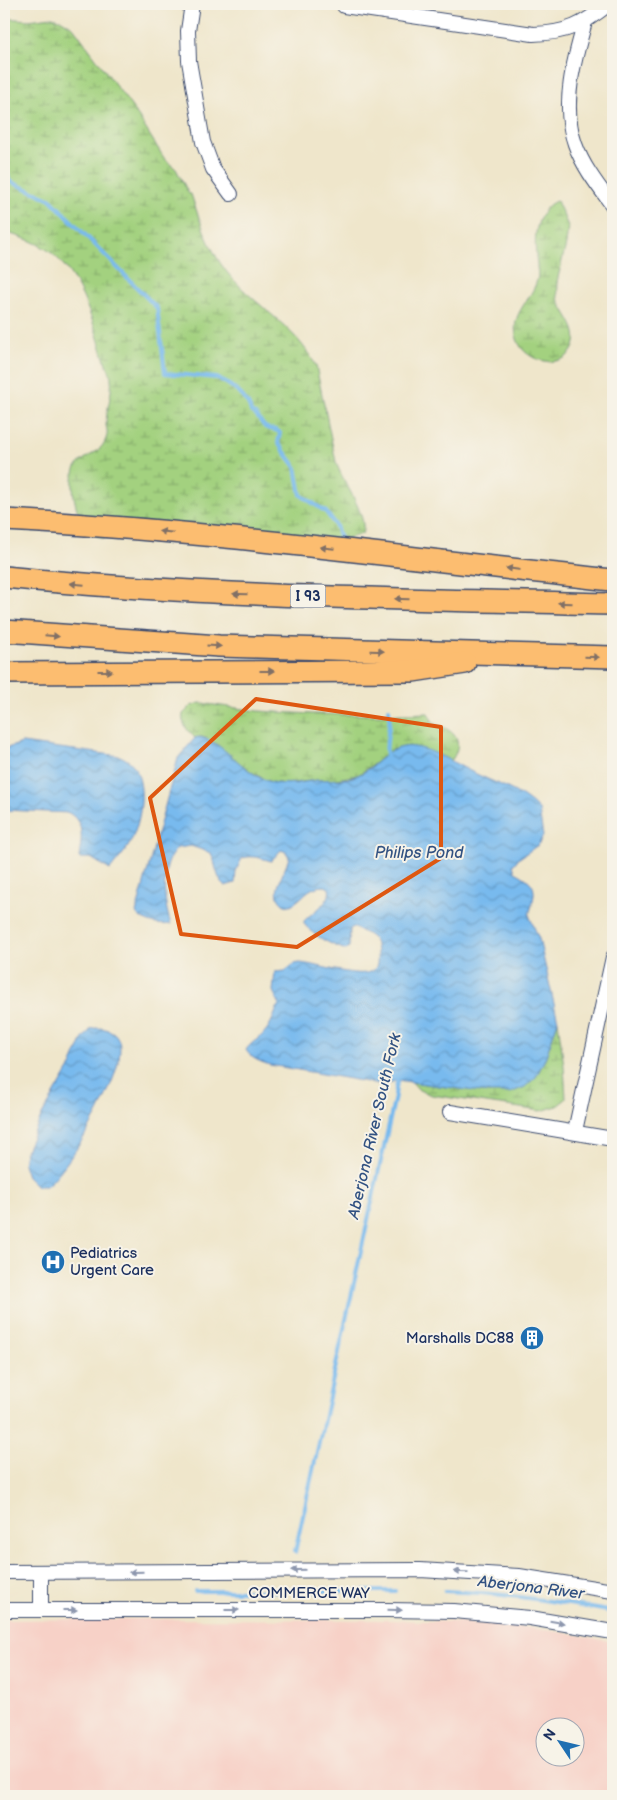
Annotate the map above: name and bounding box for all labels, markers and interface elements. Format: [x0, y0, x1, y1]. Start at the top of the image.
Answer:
one-way arrow [157, 528, 173, 536]
one-way arrow [319, 544, 335, 552]
one-way arrow [504, 565, 520, 573]
one-way arrow [69, 579, 85, 587]
road number: I 93 [290, 584, 326, 608]
one-way arrow [231, 590, 247, 598]
one-way arrow [394, 595, 410, 603]
one-way arrow [556, 599, 572, 607]
one-way arrow [45, 632, 61, 640]
one-way arrow [207, 642, 223, 650]
one-way arrow [369, 647, 385, 655]
one-way arrow [584, 653, 600, 661]
one-way arrow [97, 667, 113, 675]
one-way arrow [260, 667, 276, 675]
water label: Philips Pond [375, 844, 464, 863]
water label: Aberjona River South Fork [344, 1030, 406, 1222]
place label: Pediatrics Urgent Care [70, 1244, 154, 1280]
hospital icon: Pediatrics Urgent Care [40, 1249, 66, 1275]
building icon: Marshalls DC88 [519, 1325, 545, 1351]
place label: Marshalls DC88 [406, 1329, 514, 1348]
one-way arrow [290, 1566, 306, 1574]
one-way arrow [453, 1567, 469, 1575]
one-way arrow [128, 1568, 144, 1576]
water label: Aberjona River [476, 1572, 586, 1604]
street label: COMMERCE WAY [248, 1584, 370, 1603]
one-way arrow [62, 1606, 78, 1614]
one-way arrow [225, 1606, 241, 1614]
one-way arrow [387, 1606, 403, 1614]
one-way arrow [549, 1618, 565, 1626]
north arrow [534, 1718, 584, 1768]
text: N [540, 1726, 560, 1744]

